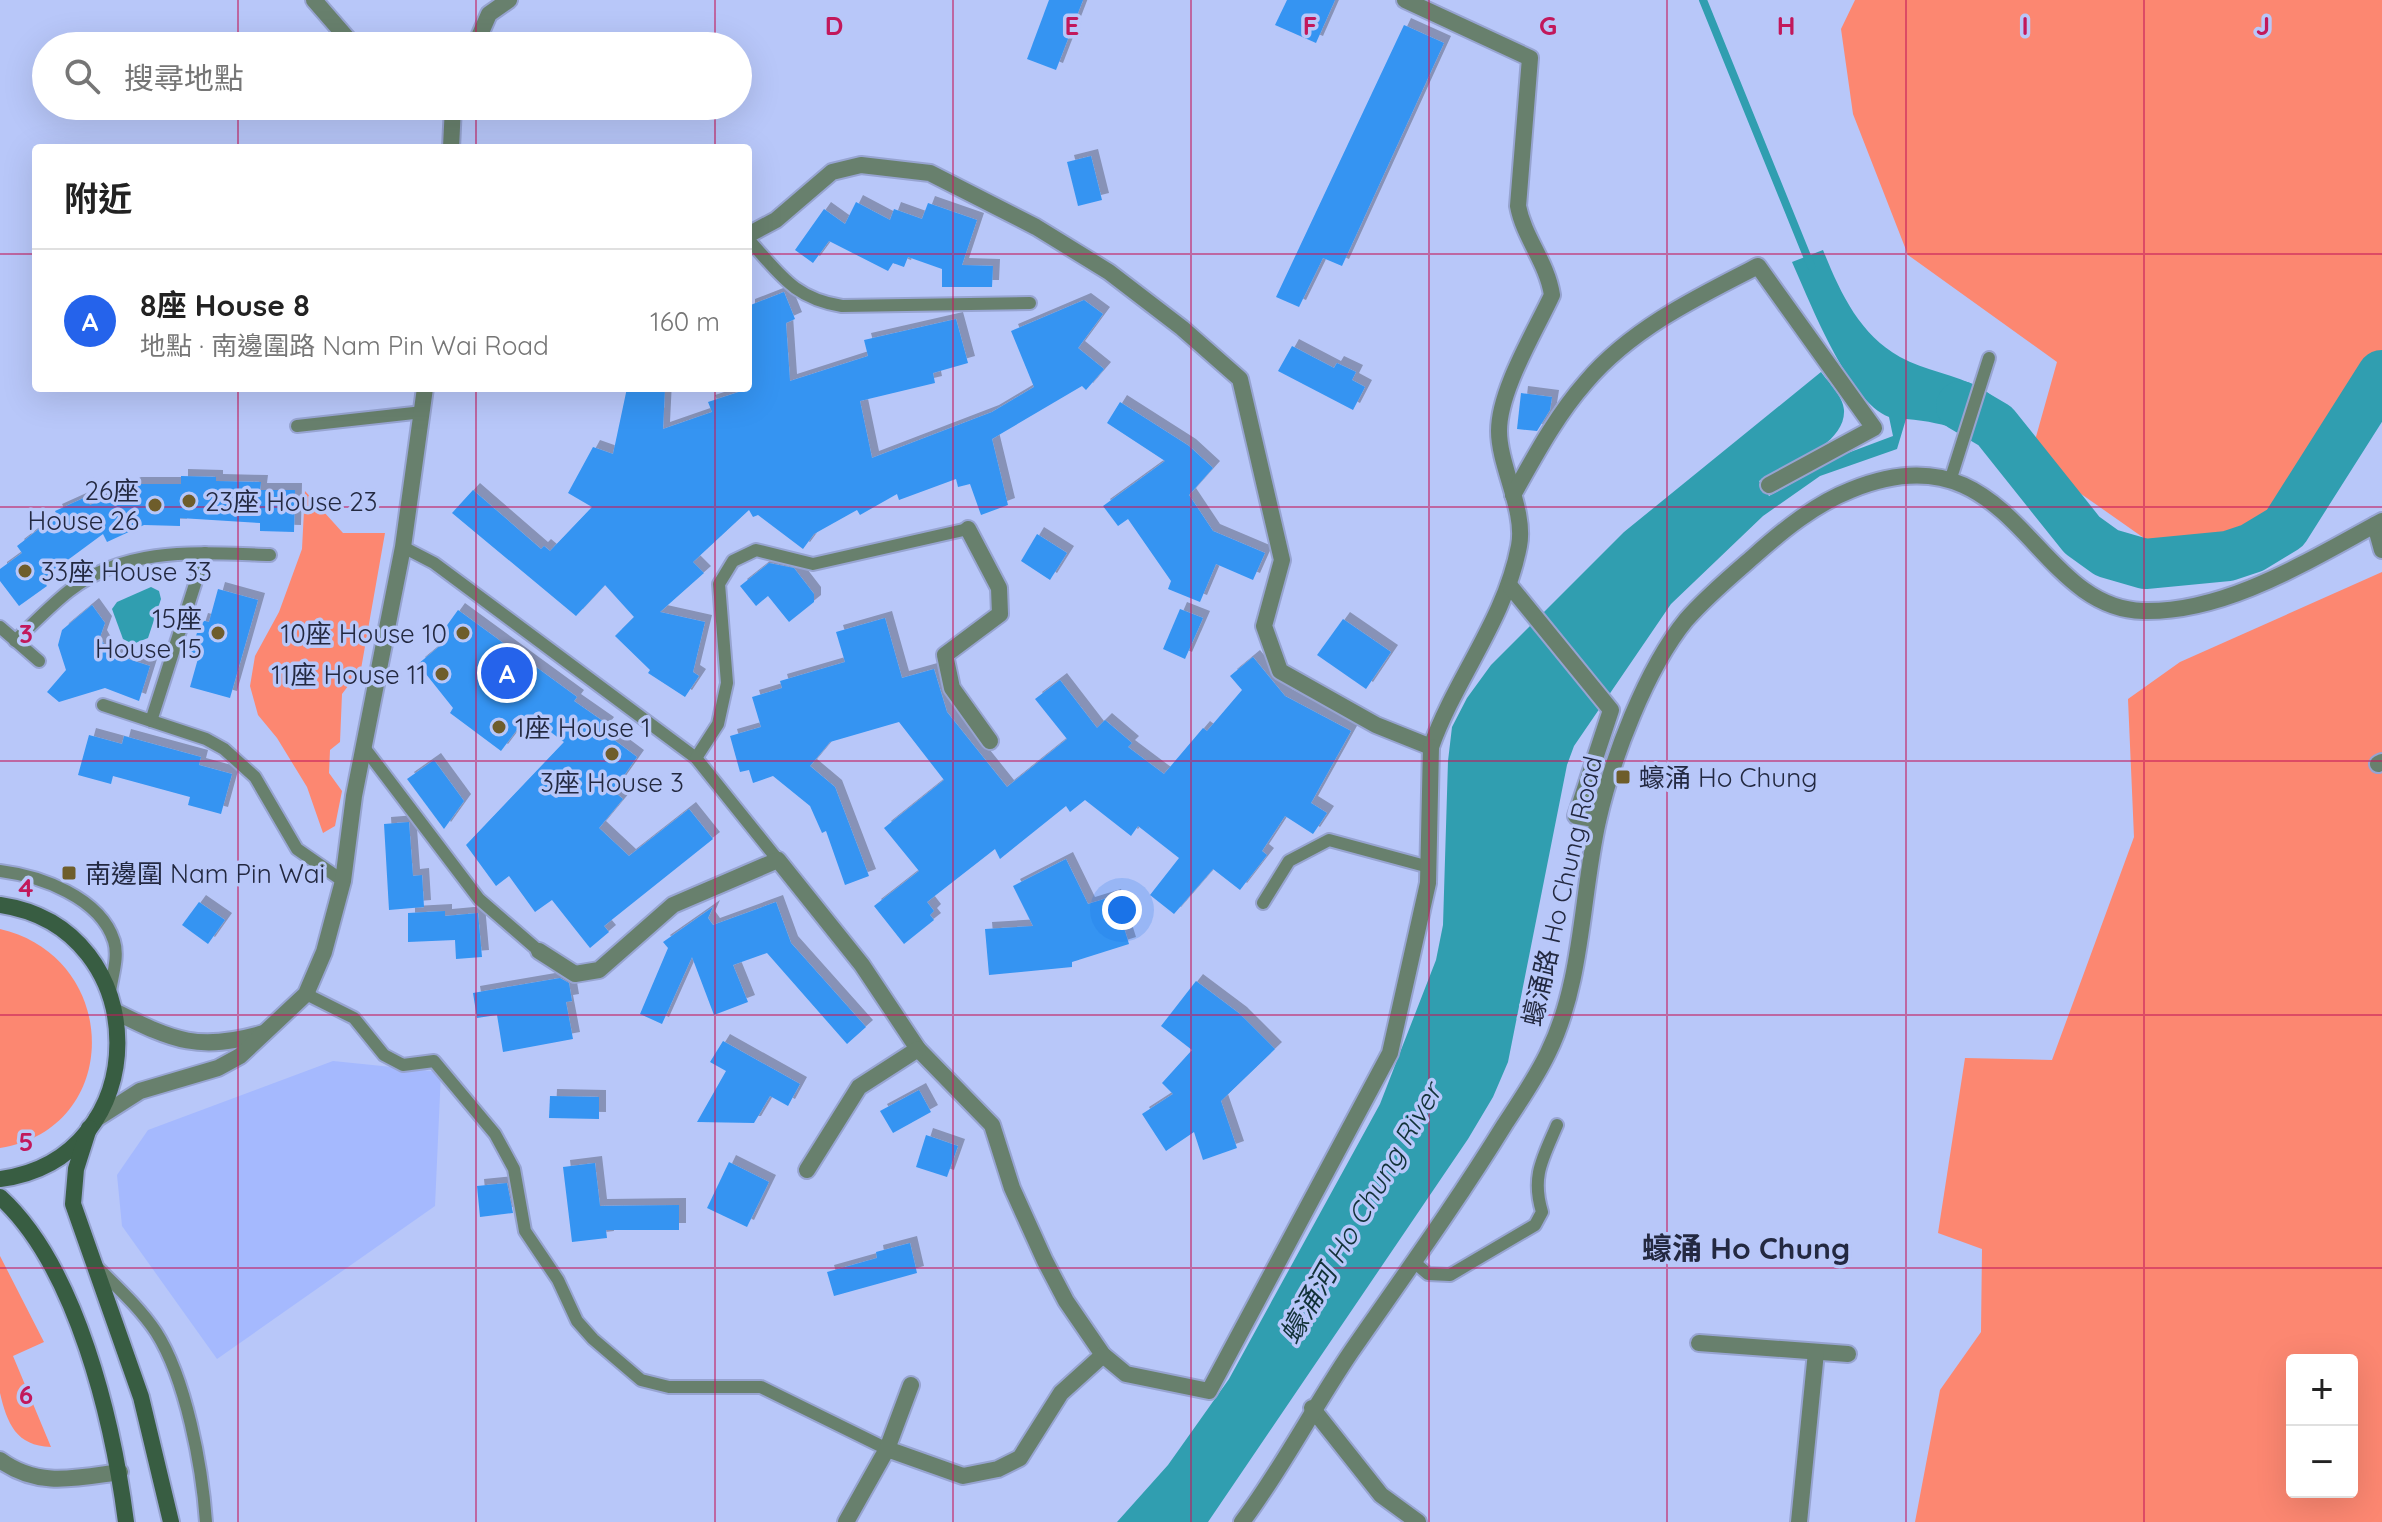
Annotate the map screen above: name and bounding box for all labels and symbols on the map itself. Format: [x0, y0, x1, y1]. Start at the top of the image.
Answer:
text: D [825, 9, 843, 42]
text: E [1065, 9, 1079, 42]
text: F [1303, 9, 1317, 42]
text: G [1539, 9, 1557, 42]
text: H [1777, 9, 1795, 42]
text: I [2021, 9, 2029, 42]
text: J [2256, 9, 2270, 42]
place label: 26座 House 26 [27, 474, 139, 537]
place label: 23座 House 23 [205, 485, 377, 518]
marker: 23座 House 23 [180, 492, 198, 510]
marker: 26座 House 26 [146, 496, 164, 514]
place label: 33座 House 33 [41, 555, 212, 588]
marker: 33座 House 33 [16, 562, 34, 580]
place label: 15座 House 15 [95, 602, 202, 665]
text: 3 [19, 617, 33, 650]
place label: 10座 House 10 [281, 617, 447, 650]
marker: 15座 House 15 [209, 624, 227, 642]
marker: 10座 House 10 [454, 624, 472, 642]
pin: A [481, 643, 533, 703]
place label: 11座 House 11 [271, 658, 426, 691]
marker: 11座 House 11 [433, 665, 451, 683]
place label: 1座 House 1 [515, 711, 651, 744]
marker: 1座 House 1 [490, 718, 508, 736]
marker: 3座 House 3 [603, 745, 621, 763]
street label: 蠔涌路 Ho Chung Road [1515, 753, 1609, 1029]
place label: 蠔涌 Ho Chung [1639, 761, 1817, 794]
place label: 3座 House 3 [540, 766, 684, 799]
marker: 蠔涌 Ho Chung [1614, 768, 1632, 786]
place label: 南邊圍 Nam Pin Wai [85, 857, 325, 890]
marker: 南邊圍 Nam Pin Wai [60, 864, 78, 882]
text: 4 [18, 871, 34, 904]
your location [1102, 890, 1142, 930]
water label: 蠔涌河 Ho Chung River [1271, 1074, 1450, 1349]
text: 5 [19, 1125, 33, 1158]
district label: 蠔涌 Ho Chung [1642, 1229, 1850, 1267]
text: 6 [19, 1378, 33, 1411]

